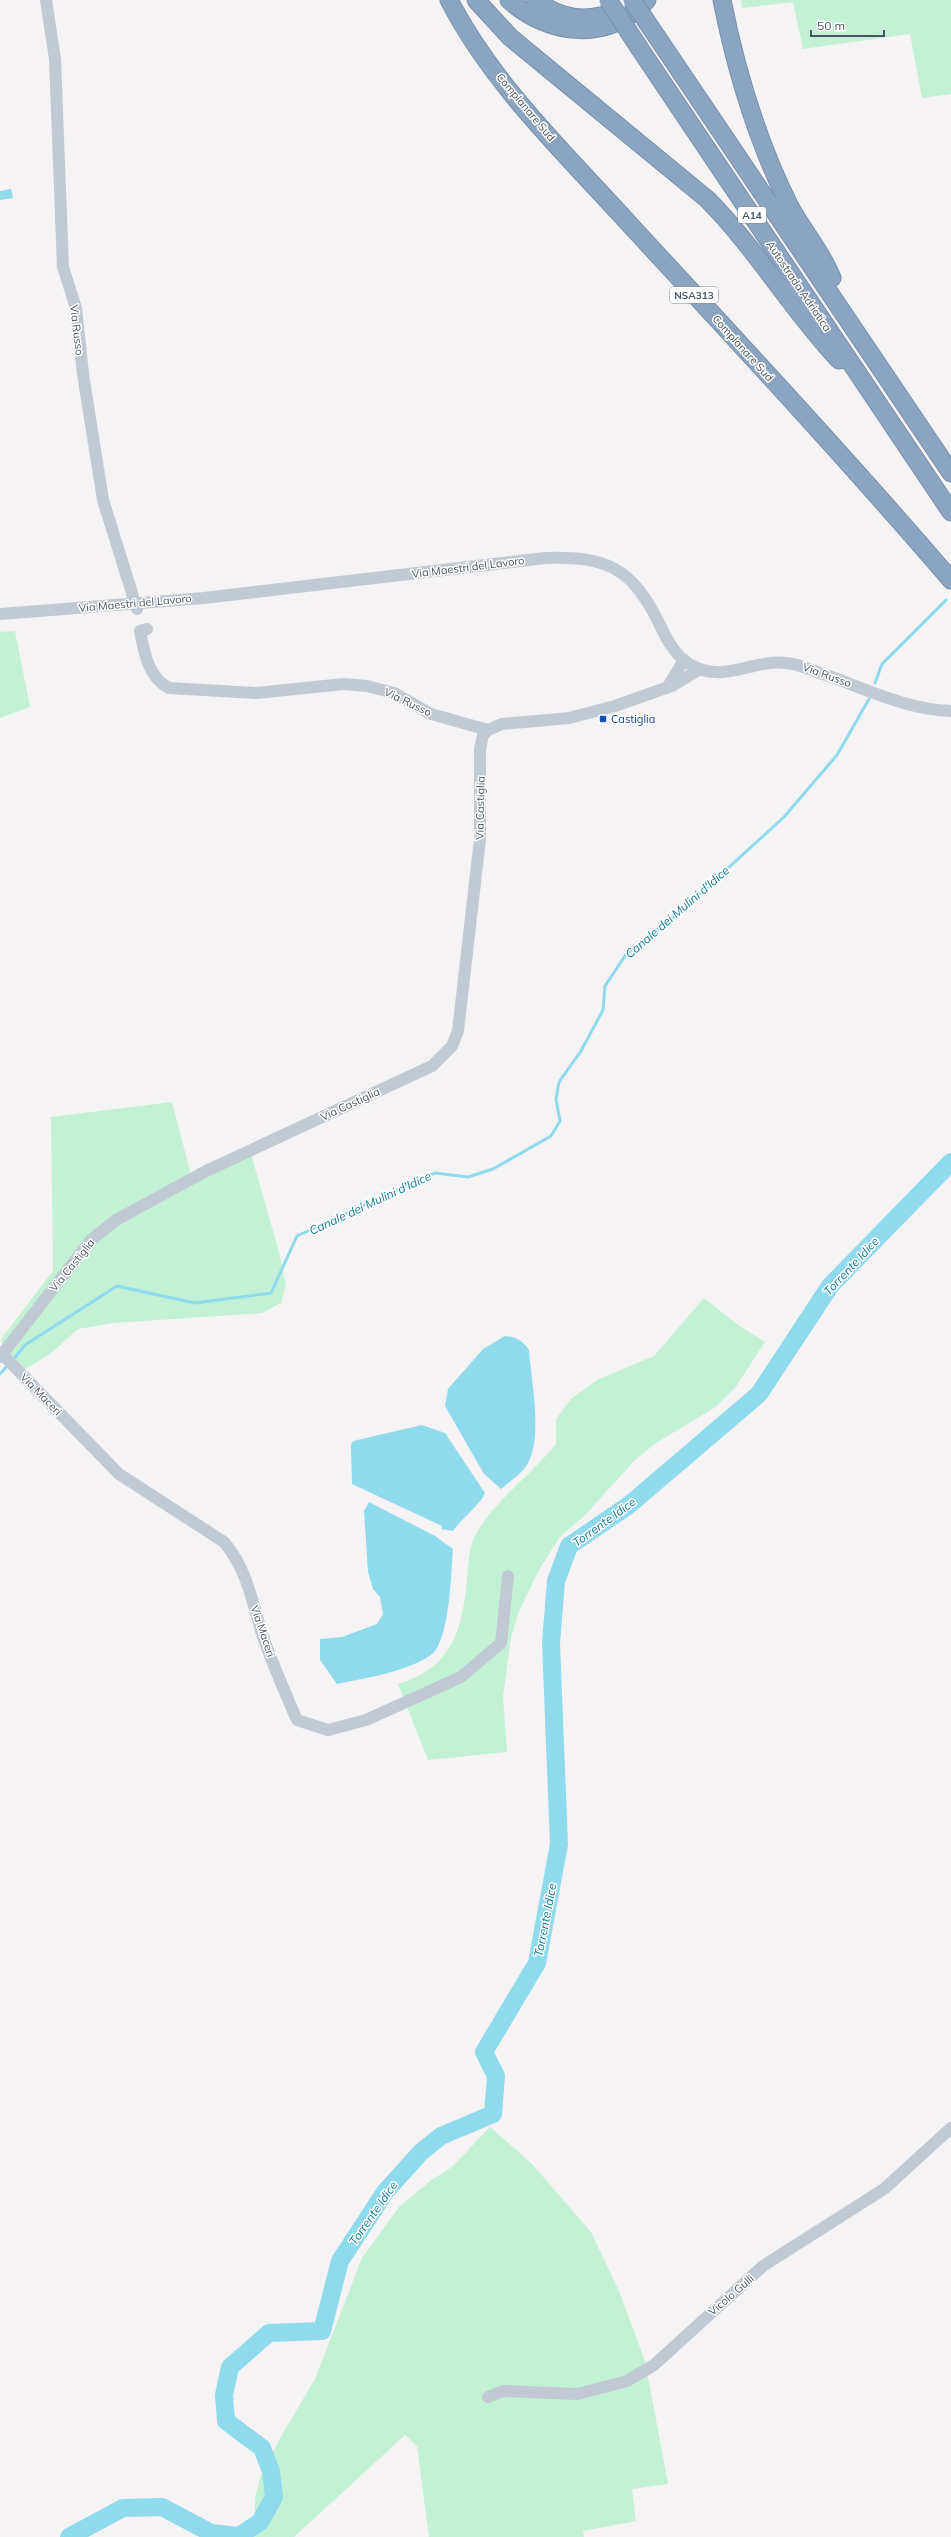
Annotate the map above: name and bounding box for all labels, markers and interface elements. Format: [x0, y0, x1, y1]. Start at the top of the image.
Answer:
scale bar [811, 12, 884, 38]
text: 50 m [817, 18, 845, 33]
street label: Complanare Sud [493, 70, 559, 144]
road number: A14 [738, 207, 766, 223]
street label: Autostrada Adriatica [763, 238, 835, 334]
road number: NSA313 [670, 287, 718, 303]
street label: Via Russo [67, 304, 87, 356]
street label: Complanare Sud [710, 312, 776, 384]
street label: Via Maestri del Lavoro [411, 553, 525, 581]
street label: Via Maestri del Lavoro [78, 591, 192, 615]
street label: Via Russo [801, 660, 853, 690]
street label: Via Russo [382, 685, 434, 719]
place label: Castiglia [611, 712, 655, 726]
marker: Castiglia [598, 714, 608, 724]
street label: Via Castiglia [472, 776, 488, 840]
water label: Canale dei Mulini d'Idice [622, 862, 732, 961]
street label: Via Castiglia [318, 1084, 382, 1124]
water label: Canale dei Mulini d'Idice [307, 1168, 434, 1238]
water label: Torrente Idice [820, 1233, 882, 1298]
street label: Via Castiglia [46, 1236, 98, 1294]
street label: Via Maceri [17, 1370, 65, 1418]
water label: Torrente Idice [569, 1494, 639, 1550]
street label: Via Maceri [248, 1603, 278, 1659]
water label: Torrente Idice [531, 1881, 560, 1958]
water label: Torrente Idice [345, 2178, 401, 2248]
street label: Vicolo Gulli [705, 2271, 757, 2319]

